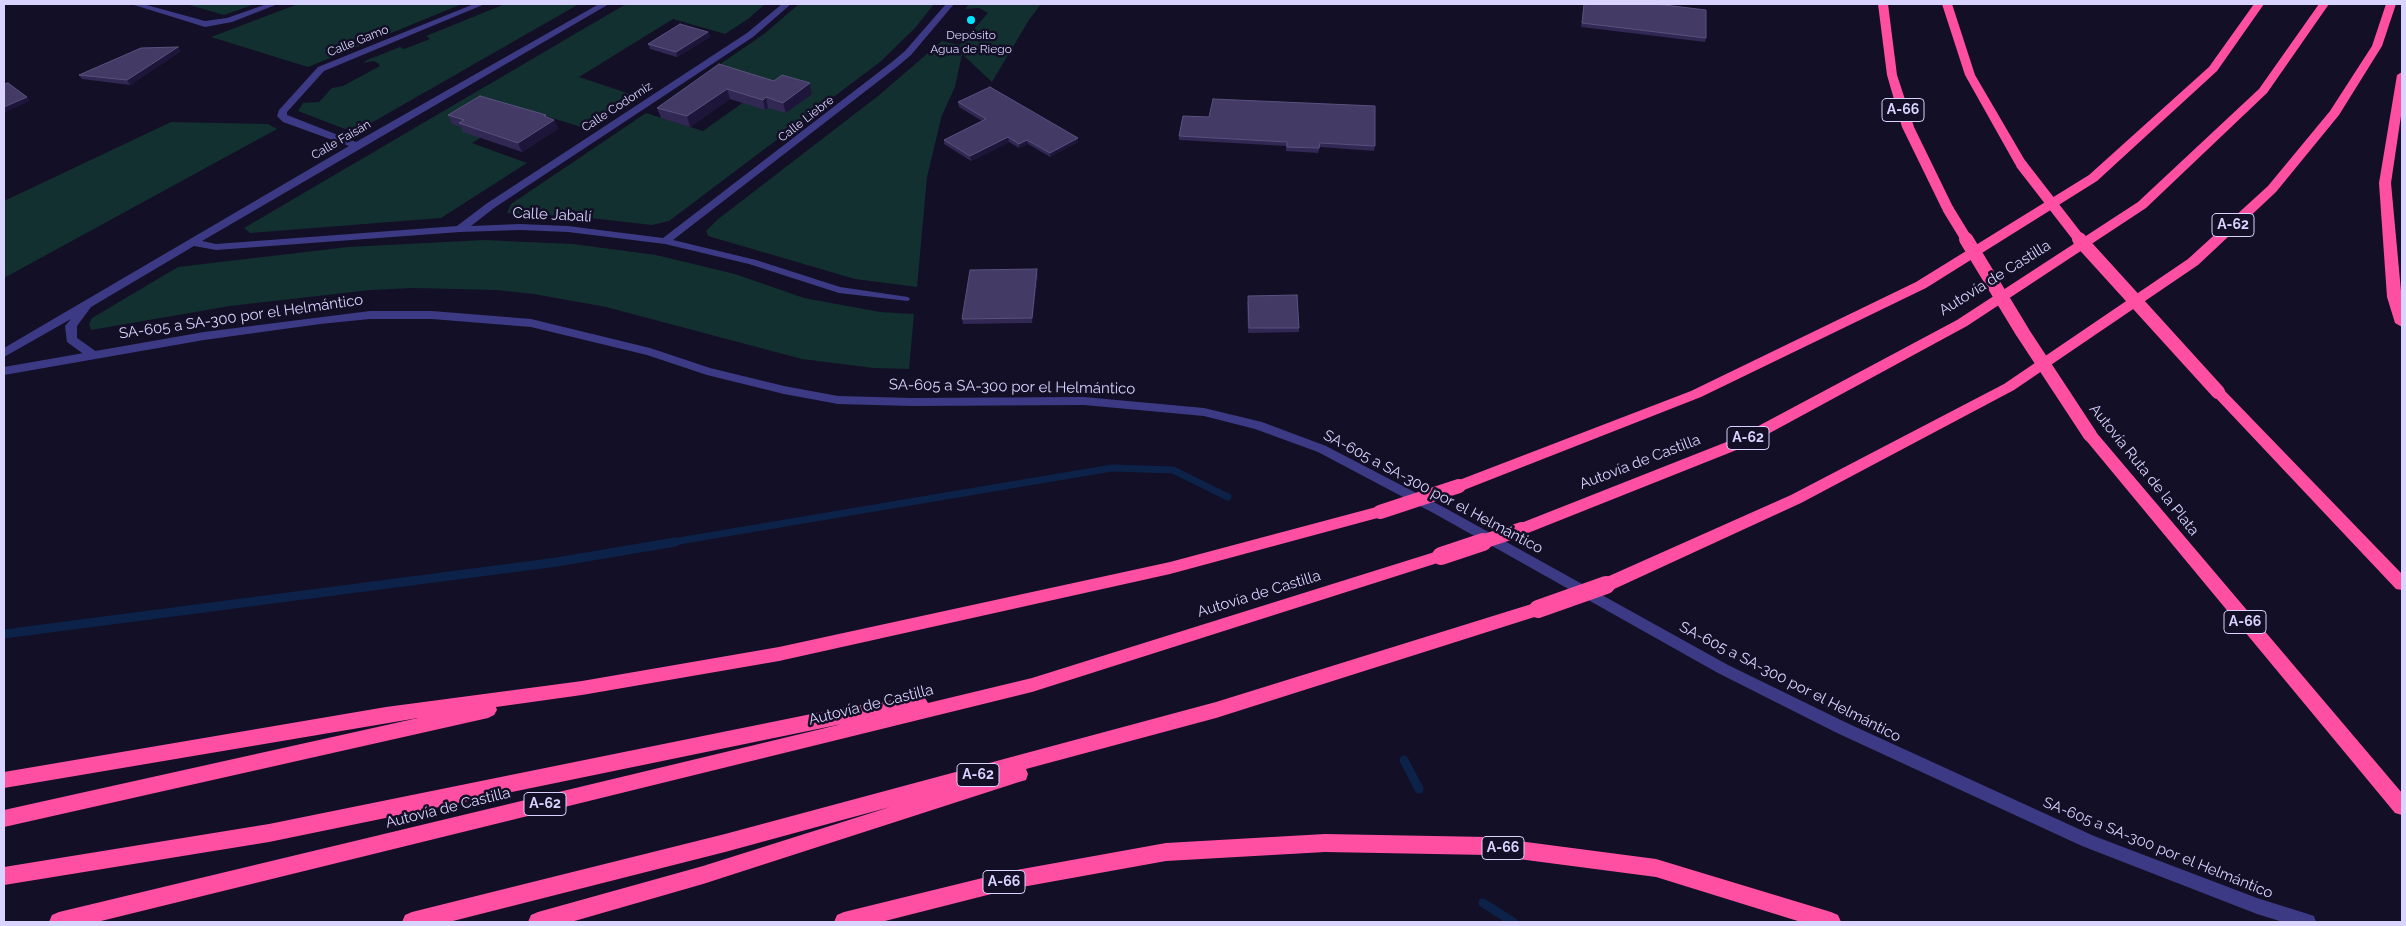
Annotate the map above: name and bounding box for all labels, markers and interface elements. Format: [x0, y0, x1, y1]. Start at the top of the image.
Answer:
marker: Depósito Agua de Riego [965, 14, 977, 26]
street label: Calle Gamo [325, 22, 391, 60]
place label: Depósito Agua de Riego [930, 28, 1012, 56]
street label: Calle Codorniz [579, 79, 655, 135]
street label: Calle Liebre [775, 93, 837, 145]
road number: A-66 [1882, 98, 1924, 122]
street label: Calle Faisán [309, 117, 373, 163]
street label: Calle Jabalí [512, 204, 592, 226]
road number: A-62 [2212, 214, 2254, 236]
street label: Autovía de Castilla [1936, 236, 2054, 320]
street label: SA-605 a SA-300 por el Helmántico [118, 291, 364, 343]
street label: SA-605 a SA-300 por el Helmántico [889, 376, 1135, 398]
street label: Autovía Ruta de la Plata [2085, 401, 2203, 539]
street label: SA-605 a SA-300 por el Helmántico [1320, 426, 1546, 558]
road number: A-62 [1727, 426, 1769, 449]
street label: Autovía de Castilla [1577, 431, 1703, 493]
street label: Autovía de Castilla [1195, 567, 1323, 621]
road number: A-66 [2224, 610, 2266, 634]
street label: SA-605 a SA-300 por el Helmántico [1676, 618, 1904, 746]
street label: Autovía de Castilla [807, 681, 935, 729]
road number: A-62 [957, 764, 999, 786]
street label: Autovía de Castilla [384, 784, 512, 832]
road number: A-62 [524, 792, 566, 816]
street label: SA-605 a SA-300 por el Helmántico [2040, 794, 2276, 902]
road number: A-66 [1482, 836, 1524, 860]
road number: A-66 [983, 870, 1025, 894]

